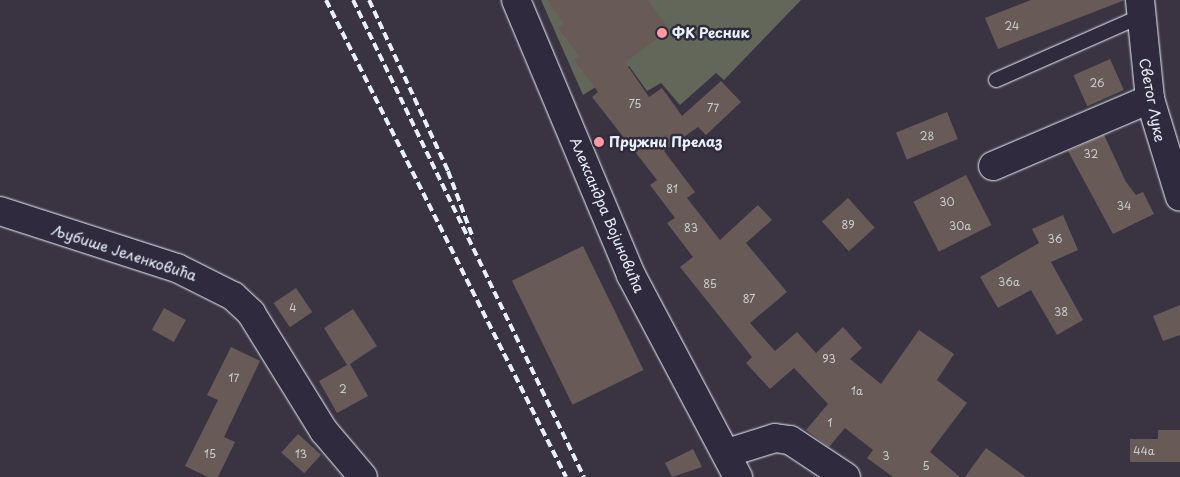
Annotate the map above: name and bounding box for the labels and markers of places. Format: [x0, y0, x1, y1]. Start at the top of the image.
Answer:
place label: ФК Ресник [672, 25, 750, 41]
marker: ФК Ресник [656, 27, 668, 39]
place label: Пружни Прелаз [609, 134, 723, 150]
marker: Пружни Прелаз [593, 136, 605, 148]

